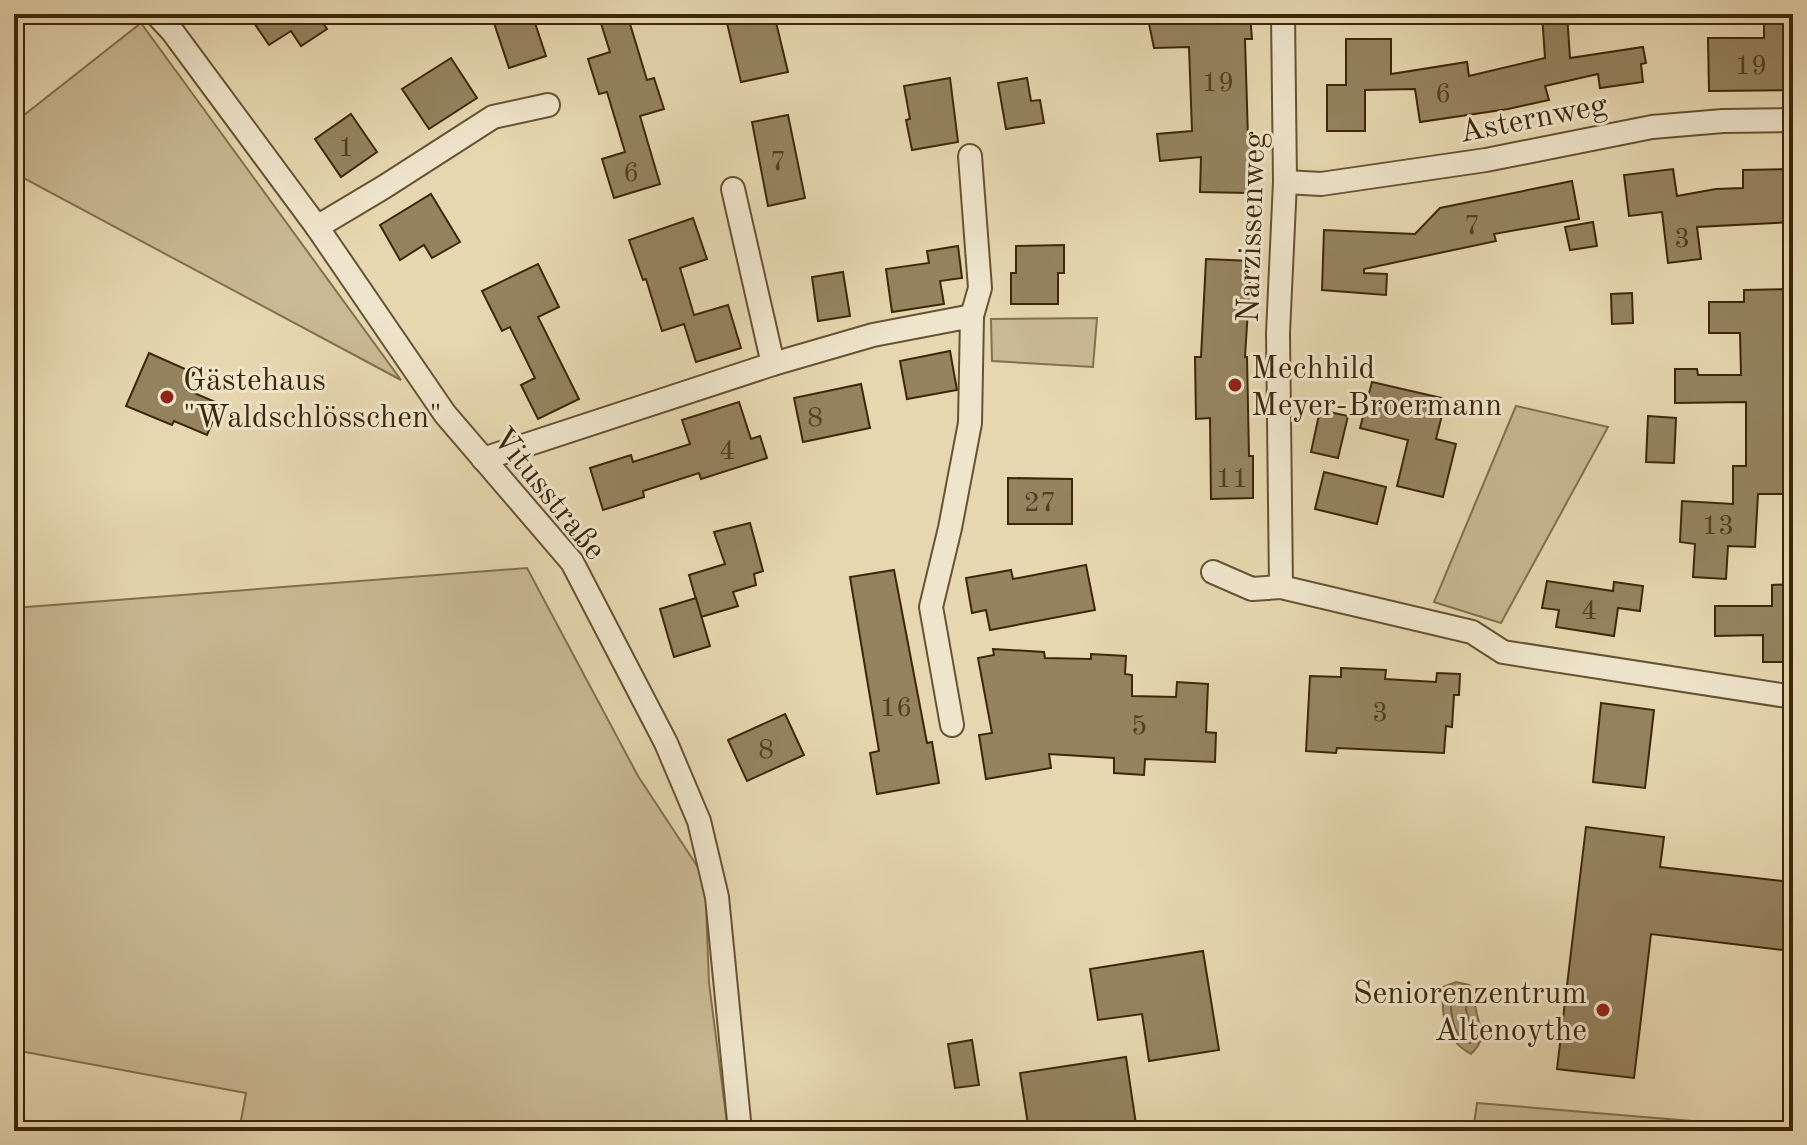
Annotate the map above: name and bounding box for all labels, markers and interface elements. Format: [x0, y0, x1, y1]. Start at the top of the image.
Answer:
house number: 19 [1735, 53, 1767, 81]
house number: 19 [1202, 70, 1234, 98]
house number: 6 [1435, 81, 1451, 109]
street label: Asternweg [1457, 90, 1610, 150]
street label: Narzissenweg [1234, 131, 1272, 323]
house number: 1 [338, 135, 354, 163]
house number: 7 [770, 149, 786, 177]
house number: 6 [623, 160, 639, 188]
house number: 7 [1464, 213, 1480, 241]
house number: 3 [1674, 226, 1690, 254]
place label: Mechhild Meyer-Broermann [1251, 354, 1502, 423]
place label: Gästehaus "Waldschlösschen" [183, 366, 442, 435]
marker: Mechhild Meyer-Broermann [1226, 376, 1244, 394]
marker: Gästehaus "Waldschlösschen" [158, 388, 176, 406]
house number: 8 [807, 405, 823, 433]
street label: Vitusstraße [485, 423, 610, 567]
house number: 4 [719, 438, 735, 466]
house number: 11 [1216, 466, 1248, 494]
house number: 27 [1024, 490, 1056, 518]
house number: 13 [1702, 513, 1734, 541]
house number: 4 [1581, 598, 1597, 626]
house number: 16 [880, 695, 912, 723]
house number: 3 [1372, 700, 1388, 728]
house number: 5 [1131, 713, 1147, 741]
house number: 8 [758, 737, 774, 765]
place label: Seniorenzentrum Altenoythe [1353, 979, 1587, 1048]
marker: Seniorenzentrum Altenoythe [1594, 1001, 1612, 1019]

